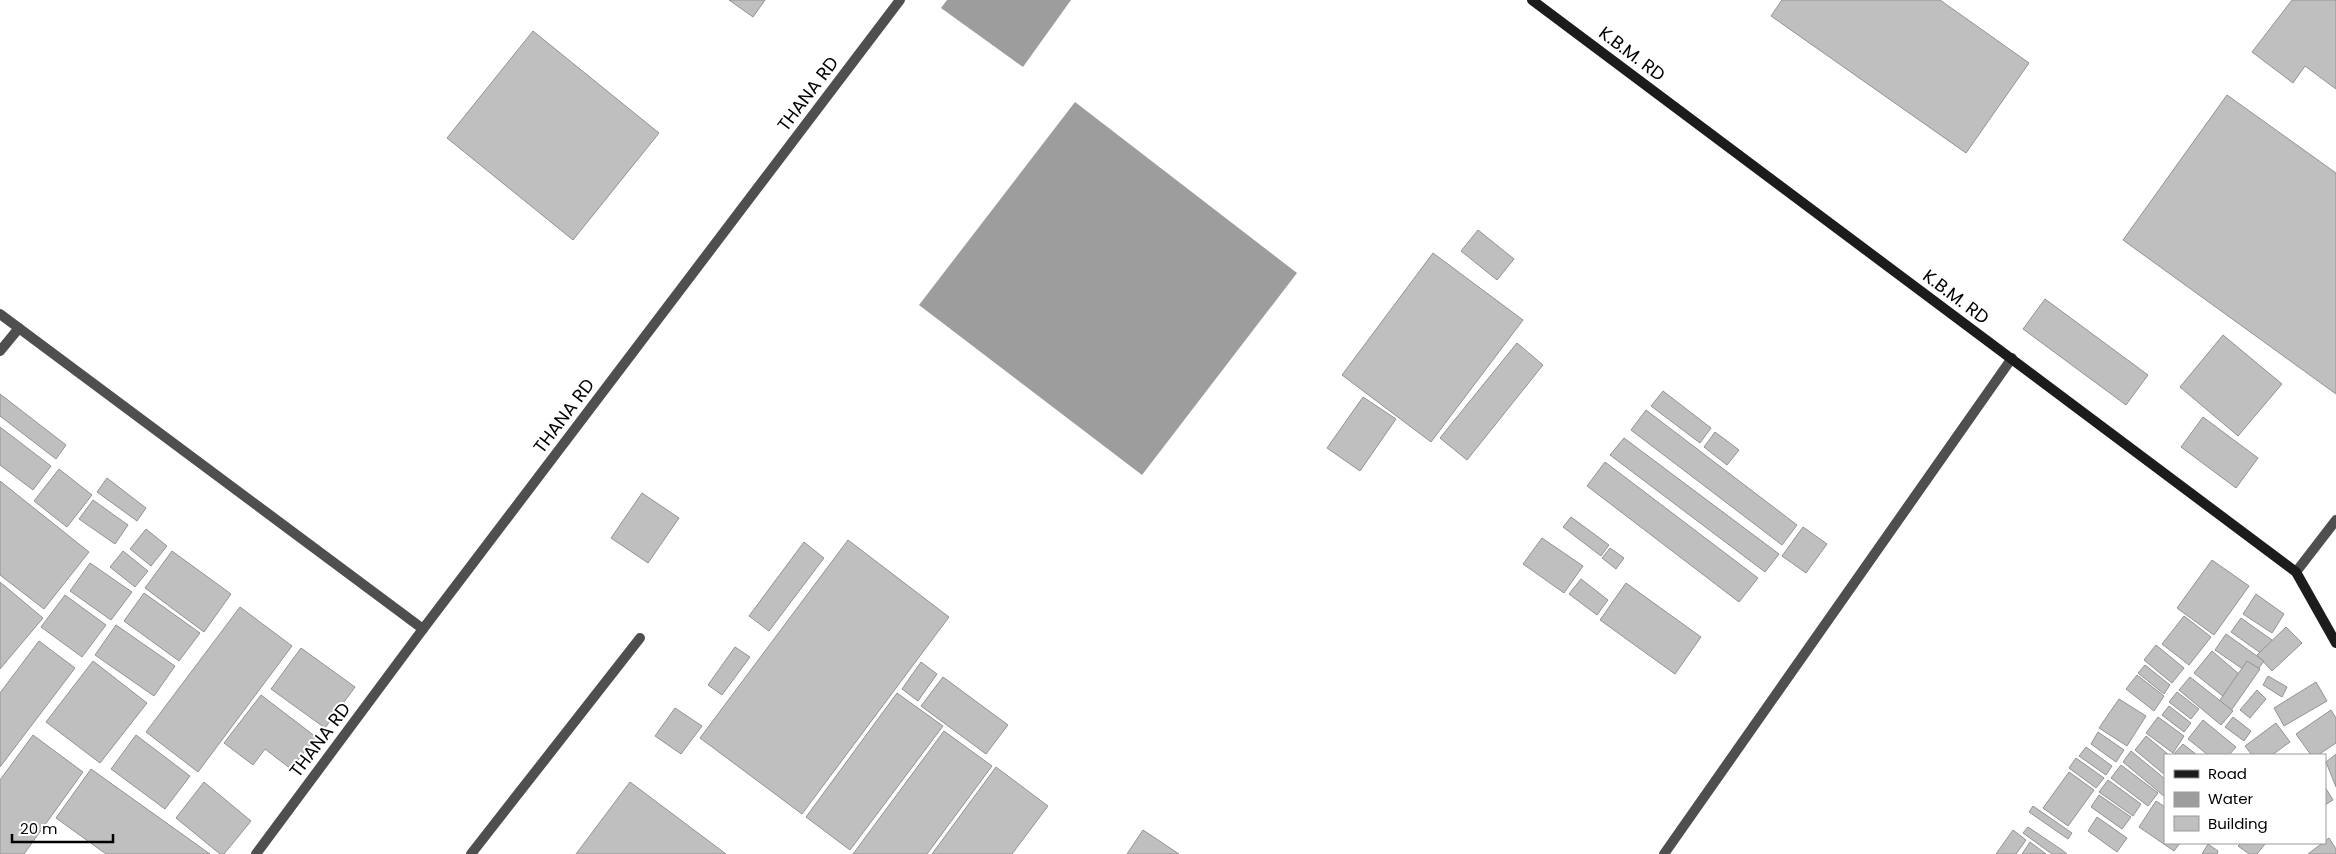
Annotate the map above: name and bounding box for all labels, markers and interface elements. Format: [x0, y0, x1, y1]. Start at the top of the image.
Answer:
street label: K.B.M. RD [1594, 20, 1671, 87]
street label: THANA RD [771, 51, 844, 136]
street label: K.B.M. RD [1918, 263, 1995, 330]
street label: THANA RD [527, 373, 600, 458]
street label: THANA RD [283, 697, 356, 782]
legend [2164, 754, 2326, 844]
text: Road [2208, 763, 2247, 784]
text: Water [2208, 788, 2254, 809]
scale bar [12, 812, 114, 844]
text: Building [2208, 813, 2268, 834]
text: 20 m [20, 818, 58, 839]

